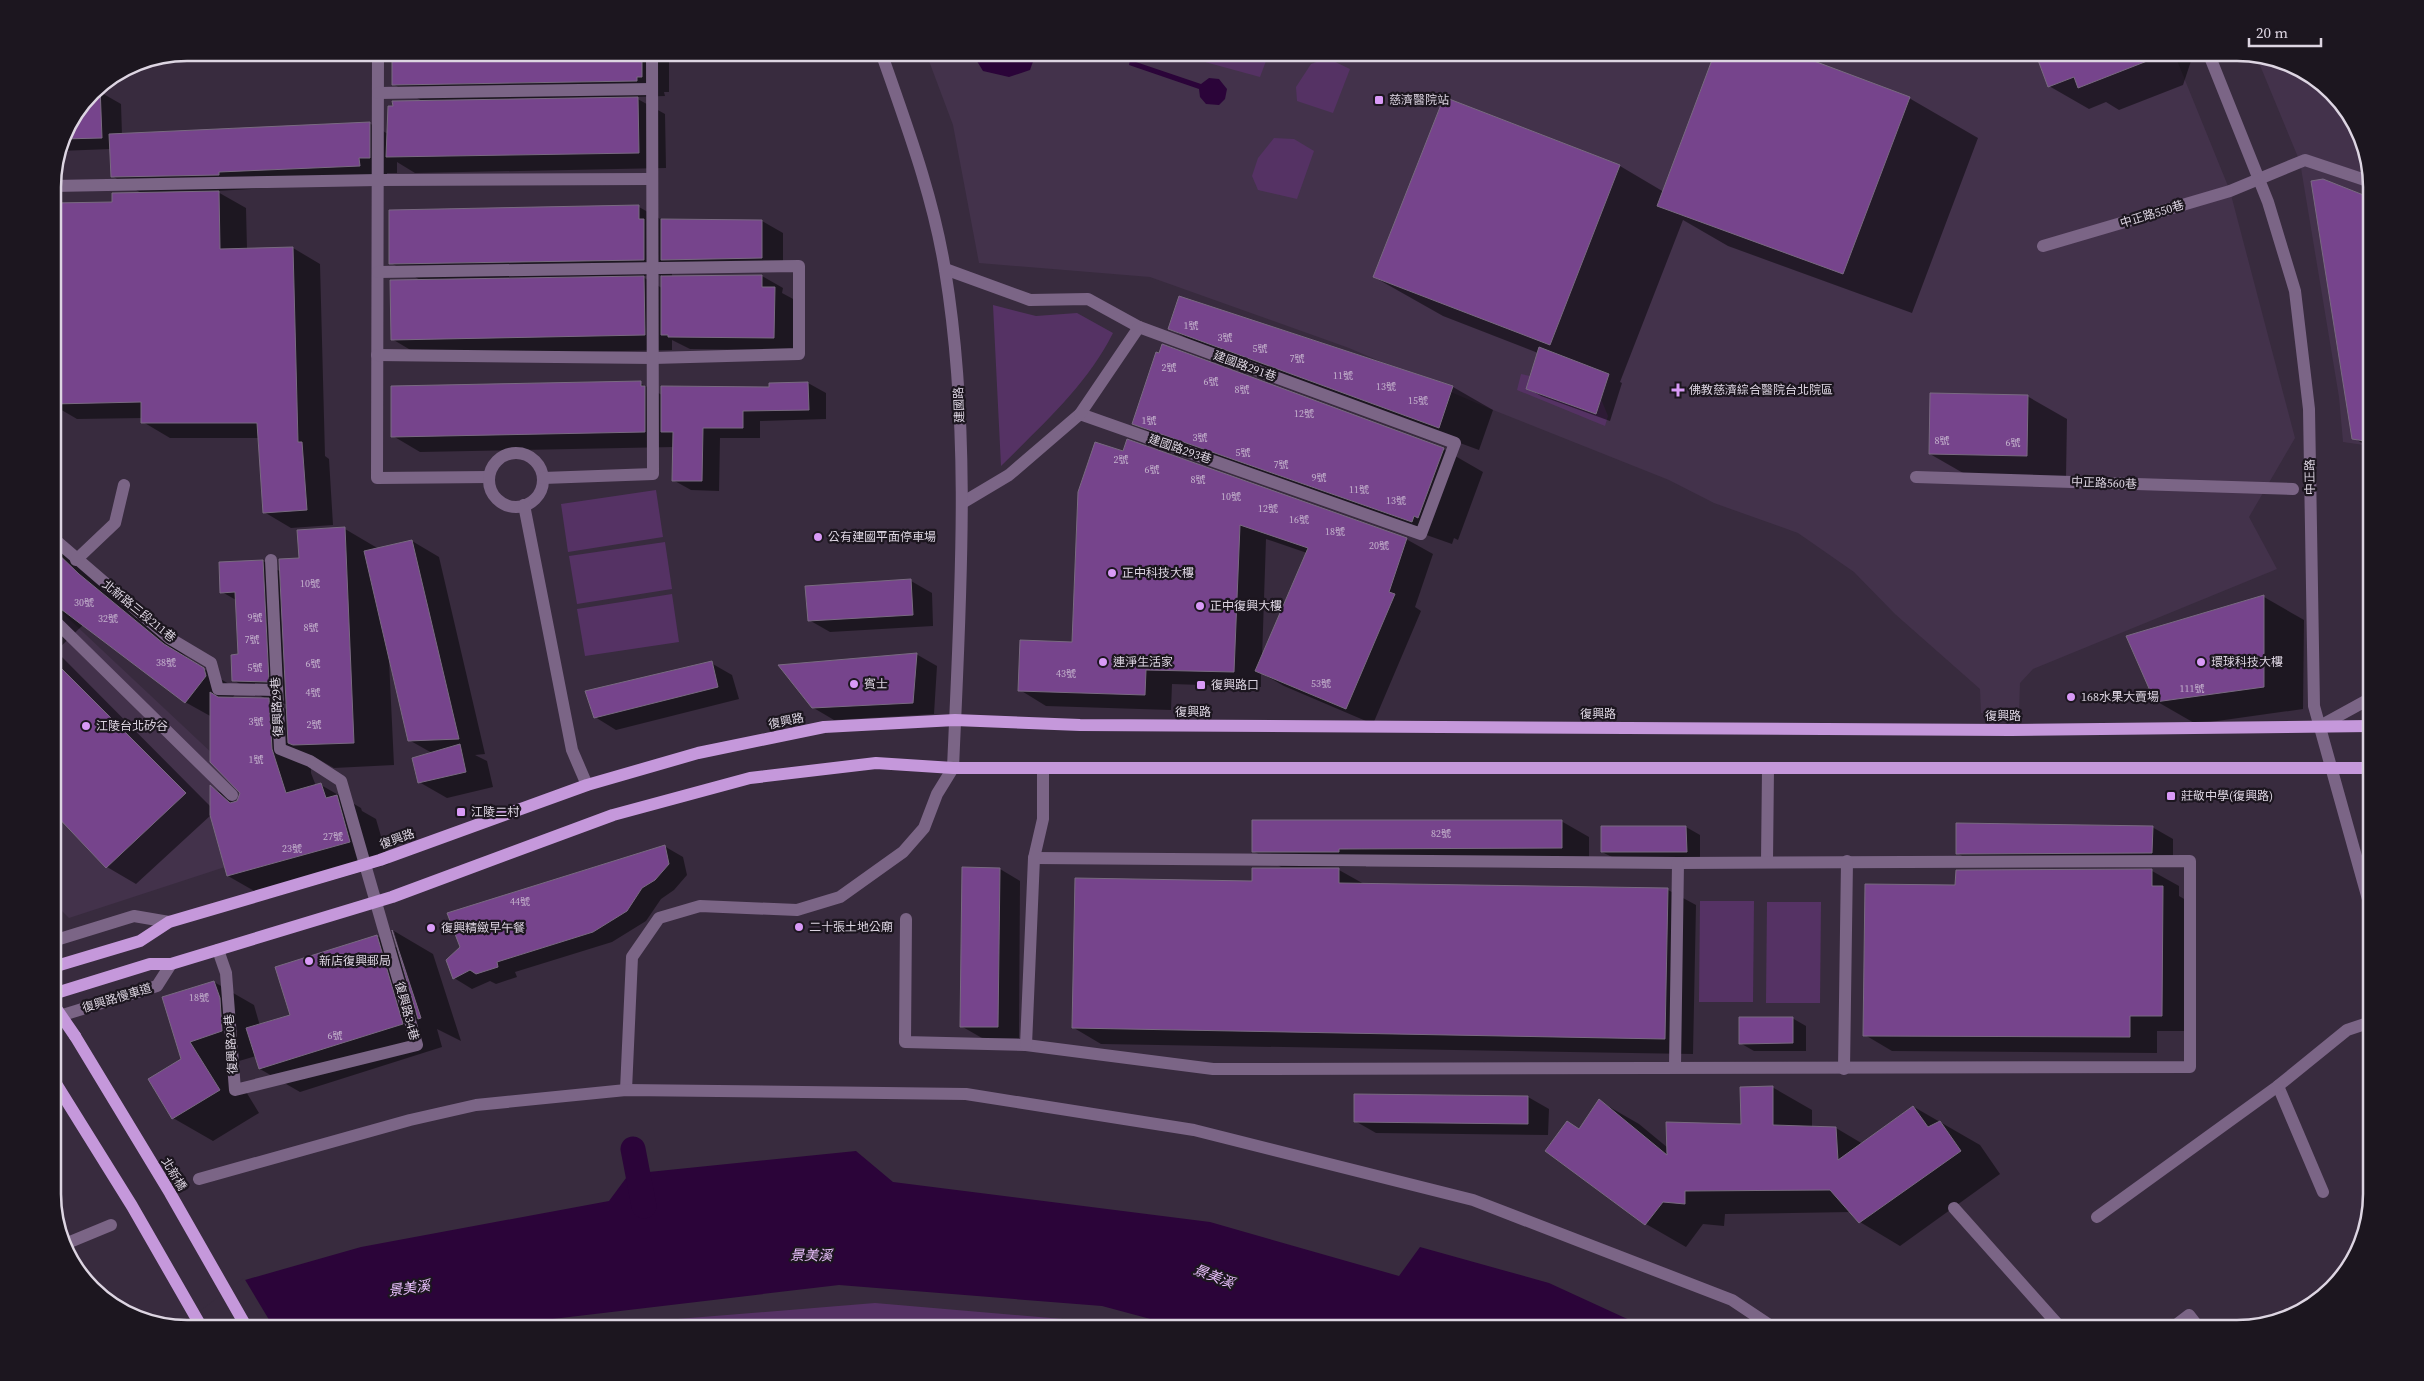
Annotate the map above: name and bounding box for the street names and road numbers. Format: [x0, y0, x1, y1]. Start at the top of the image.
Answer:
street label: 中正路550巷 [2118, 197, 2186, 231]
street label: 建國路291巷 [1211, 347, 1279, 385]
street label: 建國路 [950, 387, 968, 423]
street label: 建國路293巷 [1146, 431, 1214, 467]
street label: 中正路 [2302, 459, 2318, 495]
street label: 中正路560巷 [2071, 474, 2137, 492]
street label: 北新路三段211巷 [99, 576, 179, 646]
street label: 復興路29巷 [267, 677, 287, 737]
street label: 復興路 [1175, 704, 1211, 720]
street label: 復興路 [1580, 706, 1616, 722]
street label: 復興路 [1985, 708, 2021, 724]
street label: 復興路 [767, 709, 805, 733]
street label: 復興路 [377, 825, 417, 853]
street label: 復興路慢車道 [80, 980, 154, 1016]
street label: 復興路34巷 [392, 980, 422, 1042]
street label: 復興路20巷 [221, 1014, 241, 1074]
street label: 北新橋 [158, 1154, 190, 1194]

